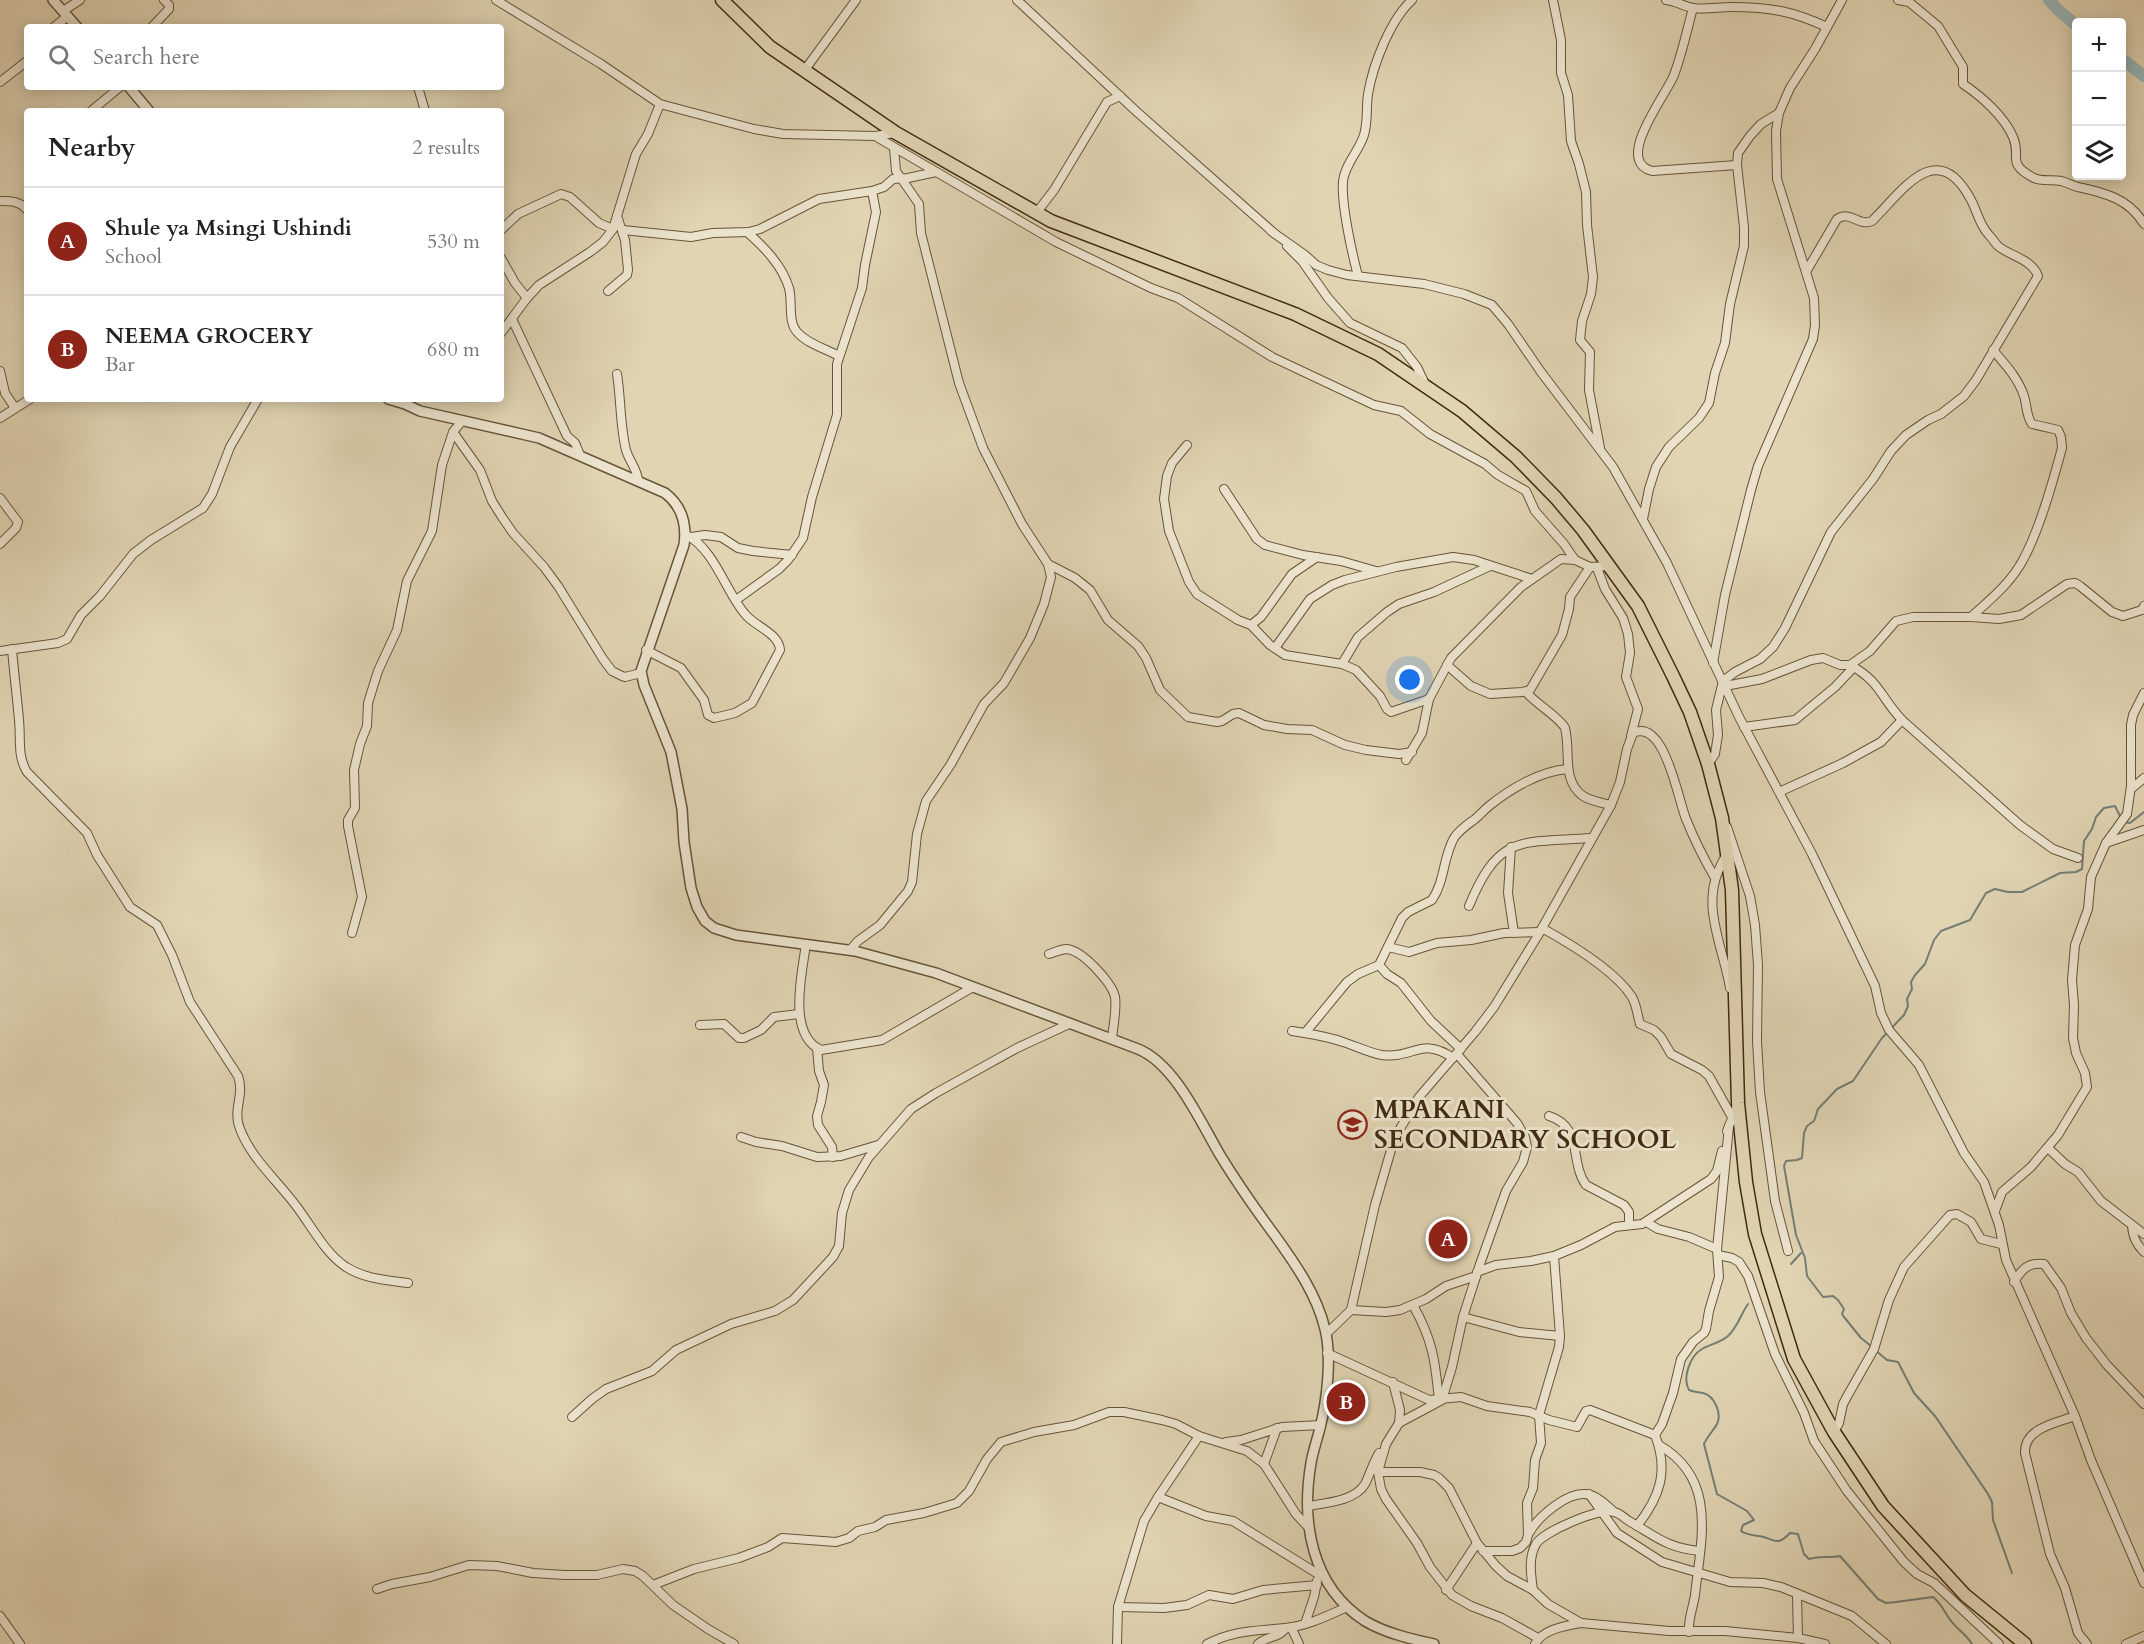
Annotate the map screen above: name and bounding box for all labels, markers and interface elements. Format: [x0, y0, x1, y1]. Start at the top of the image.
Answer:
map controls [2072, 18, 2126, 180]
button: + [2072, 18, 2126, 72]
search box [24, 24, 504, 90]
icon: search [45, 41, 78, 74]
text: Search here [93, 42, 200, 72]
button: − [2072, 72, 2126, 126]
button: layers [2072, 126, 2126, 180]
text: Nearby [48, 130, 136, 165]
text: 2 results [412, 134, 480, 161]
text: Shule ya Msingi Ushindi [105, 213, 352, 243]
text: A [60, 228, 75, 255]
text: 530 m [427, 228, 480, 255]
text: School [105, 243, 162, 270]
text: NEEMA GROCERY [105, 321, 313, 351]
text: B [60, 336, 75, 363]
text: 680 m [427, 336, 480, 363]
text: Bar [105, 351, 135, 378]
your location [1395, 665, 1424, 694]
place label: MPAKANI SECONDARY SCHOOL [1374, 1092, 1677, 1157]
school or university icon: MPAKANI SECONDARY SCHOOL [1337, 1108, 1369, 1140]
pin: A [1428, 1216, 1468, 1262]
pin: B [1326, 1380, 1366, 1424]

